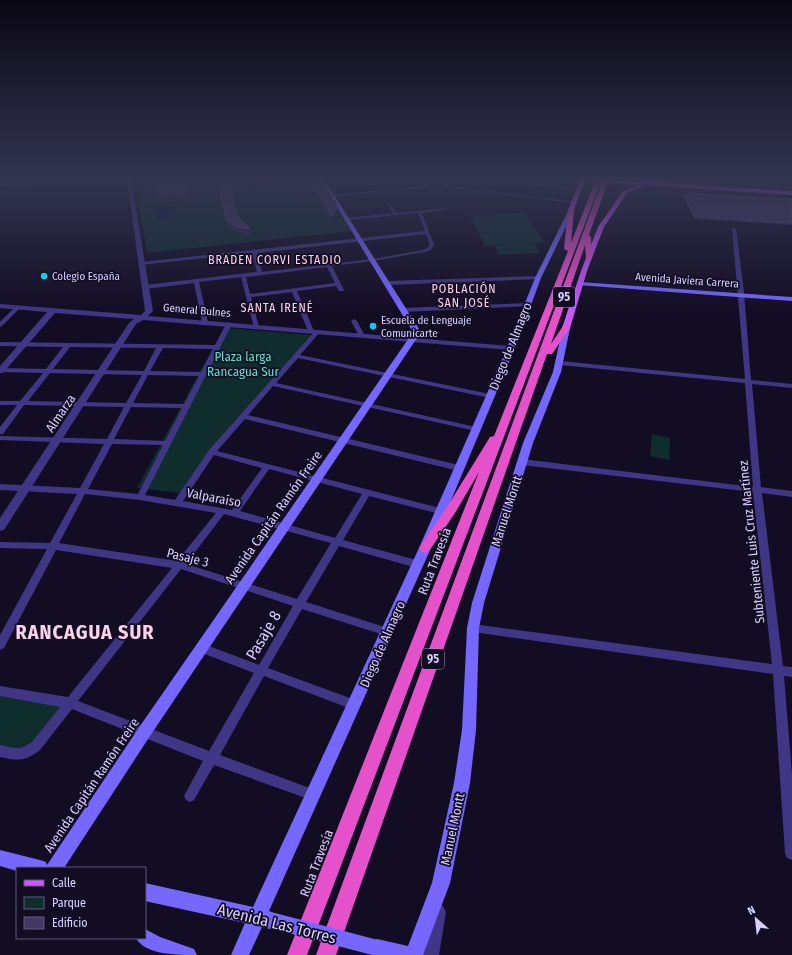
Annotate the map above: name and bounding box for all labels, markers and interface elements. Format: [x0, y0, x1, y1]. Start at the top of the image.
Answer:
district label: BRADEN CORVI ESTADIO [208, 253, 342, 267]
place label: Colegio España [52, 270, 120, 283]
street label: Avenida Javiera Carrera [635, 270, 739, 291]
marker: Colegio España [39, 271, 49, 281]
district label: POBLACIÓN SAN JOSÉ [432, 281, 496, 310]
road number: 95 [553, 287, 575, 307]
district label: SANTA IRENÉ [241, 300, 313, 315]
street label: Diego de Almagro [486, 300, 535, 392]
street label: General Bulnes [163, 301, 232, 320]
place label: Escuela de Lenguaje Comunicarte [381, 314, 472, 340]
marker: Escuela de Lenguaje Comunicarte [368, 321, 378, 331]
park label: Plaza larga Rancagua Sur [207, 349, 279, 379]
street label: Almarza [42, 392, 78, 435]
street label: Avenida Capitán Ramón Freire [222, 448, 325, 587]
street label: Subteniente Luis Cruz Martínez [735, 460, 768, 624]
street label: Manuel Montt [488, 473, 525, 548]
street label: Valparaíso [185, 485, 243, 510]
street label: Ruta Travesía [415, 525, 454, 597]
street label: Pasaje 3 [165, 545, 211, 570]
street label: Diego de Almagro [357, 598, 408, 690]
street label: Pasaje 8 [242, 607, 285, 663]
district label: RANCAGUA SUR [16, 620, 154, 644]
road number: 95 [422, 649, 444, 669]
street label: Avenida Capitán Ramón Freire [41, 715, 142, 855]
street label: Manuel Montt [438, 791, 468, 867]
street label: Ruta Travesía [297, 827, 336, 899]
legend [16, 867, 146, 939]
text: Calle [52, 876, 76, 890]
text: Parque [52, 896, 86, 910]
north arrow [736, 899, 776, 939]
street label: Avenida Las Torres [216, 900, 338, 947]
text: N [746, 903, 758, 918]
text: Edificio [52, 916, 88, 930]

